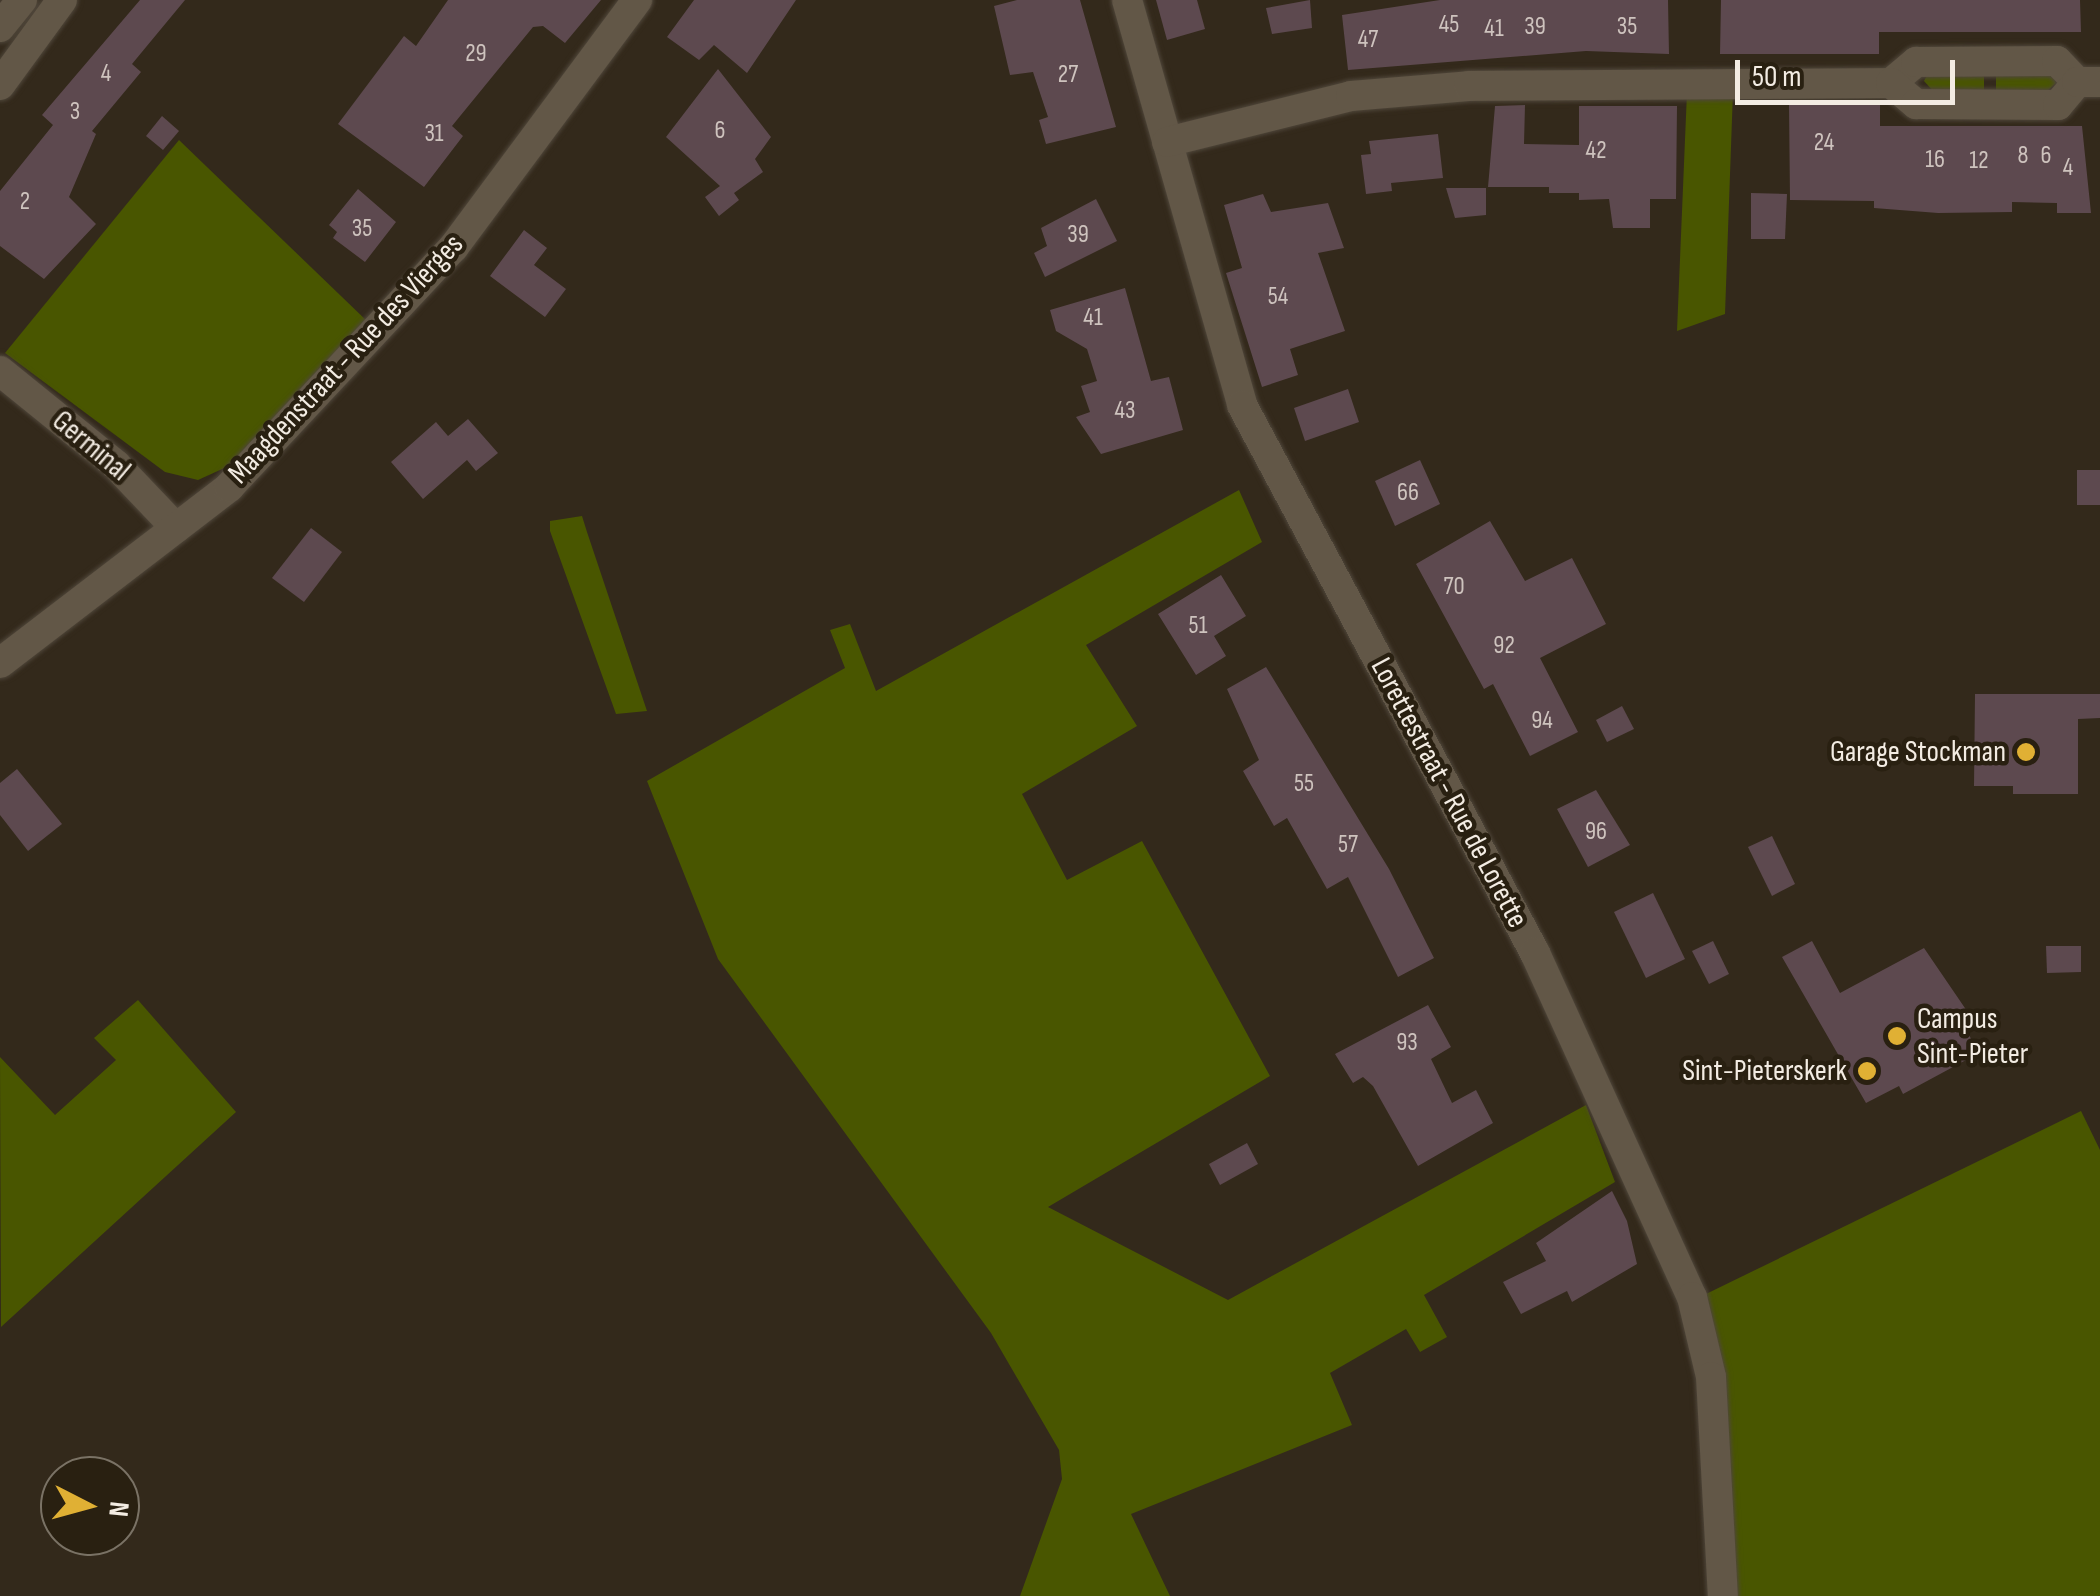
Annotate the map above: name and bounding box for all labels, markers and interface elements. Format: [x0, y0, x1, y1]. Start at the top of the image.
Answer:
house number: 45 [1439, 10, 1459, 40]
house number: 39 [1524, 12, 1546, 42]
house number: 35 [1617, 12, 1637, 42]
house number: 41 [1484, 14, 1504, 44]
house number: 47 [1358, 25, 1378, 55]
house number: 29 [465, 39, 487, 69]
scale bar [1740, 40, 1960, 102]
house number: 4 [101, 59, 111, 89]
text: 50 m [1752, 59, 1801, 95]
house number: 27 [1058, 60, 1078, 90]
house number: 3 [70, 97, 80, 127]
house number: 6 [715, 116, 725, 146]
house number: 31 [424, 119, 444, 149]
house number: 24 [1814, 128, 1834, 158]
house number: 42 [1586, 136, 1606, 166]
house number: 8 [2018, 141, 2028, 171]
house number: 6 [2041, 141, 2051, 171]
house number: 16 [1925, 145, 1945, 175]
house number: 12 [1969, 146, 1989, 176]
house number: 4 [2063, 153, 2073, 183]
house number: 2 [20, 187, 30, 217]
house number: 35 [352, 214, 372, 244]
house number: 39 [1067, 220, 1089, 250]
street label: Maagdenstraat - Rue des Vierges [221, 227, 471, 491]
house number: 54 [1268, 282, 1288, 312]
house number: 41 [1083, 303, 1103, 333]
house number: 43 [1114, 396, 1136, 426]
street label: Germinal [45, 403, 137, 489]
house number: 66 [1397, 478, 1419, 508]
house number: 70 [1443, 572, 1465, 602]
house number: 51 [1189, 611, 1207, 641]
house number: 92 [1493, 631, 1515, 661]
street label: Lorettestraat - Rue de Lorette [1363, 652, 1535, 934]
house number: 94 [1531, 706, 1553, 736]
place label: Garage Stockman [1830, 734, 2006, 770]
marker: Garage Stockman [2015, 741, 2037, 763]
house number: 55 [1294, 769, 1314, 799]
house number: 96 [1585, 817, 1607, 847]
house number: 57 [1338, 830, 1358, 860]
place label: Campus Sint-Pieter [1917, 1001, 2028, 1072]
marker: Campus Sint-Pieter [1886, 1025, 1908, 1047]
house number: 93 [1396, 1028, 1418, 1058]
place label: Sint-Pieterskerk [1682, 1053, 1847, 1089]
marker: Sint-Pieterskerk [1856, 1060, 1878, 1082]
north arrow [40, 1456, 140, 1556]
text: N [101, 1500, 136, 1518]

